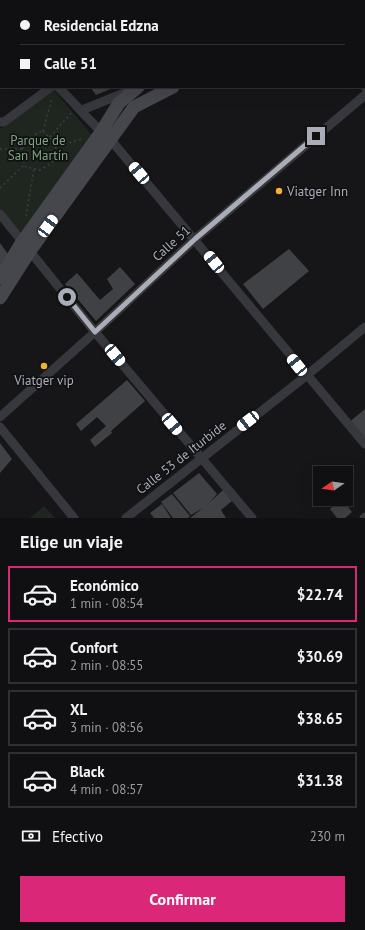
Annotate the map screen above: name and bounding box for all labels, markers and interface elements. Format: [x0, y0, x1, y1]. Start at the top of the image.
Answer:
text: Residencial Edzna [44, 16, 159, 35]
text: Calle 51 [44, 54, 97, 73]
route end [307, 127, 325, 145]
park label: Parque de San Martín [8, 132, 68, 164]
car [127, 160, 151, 186]
place label: Viatger Inn [286, 183, 348, 200]
marker: Viatger Inn [274, 186, 284, 196]
car [36, 213, 60, 239]
street label: Calle 51 [149, 222, 194, 265]
car [202, 249, 226, 275]
route start [58, 288, 76, 306]
car [103, 342, 127, 368]
car [285, 352, 309, 378]
marker: Viatger vip [39, 361, 49, 371]
place label: Viatger vip [13, 372, 74, 389]
car [235, 409, 261, 433]
car [160, 411, 184, 437]
street label: Calle 53 de Iturbide [133, 417, 230, 498]
north arrow [313, 466, 353, 506]
map controls [313, 466, 353, 506]
text: Elige un viaje [20, 530, 123, 553]
icon: car [22, 576, 58, 612]
text: Económico [70, 576, 139, 595]
text: $22.74 [297, 585, 343, 604]
text: 1 min · 08:54 [70, 595, 143, 612]
icon: car [22, 638, 58, 674]
text: Confort [70, 638, 118, 657]
text: $30.69 [297, 647, 343, 666]
text: 2 min · 08:55 [70, 657, 143, 674]
icon: car [22, 700, 58, 736]
text: XL [70, 700, 87, 719]
text: $38.65 [297, 709, 343, 728]
text: 3 min · 08:56 [70, 719, 143, 736]
icon: car [22, 762, 58, 798]
text: Black [70, 762, 105, 781]
text: $31.38 [297, 771, 343, 790]
text: 4 min · 08:57 [70, 781, 143, 798]
icon: cash [20, 825, 42, 847]
text: Efectivo [52, 827, 103, 846]
text: 230 m [310, 828, 345, 845]
button: Confirmar [20, 876, 345, 922]

